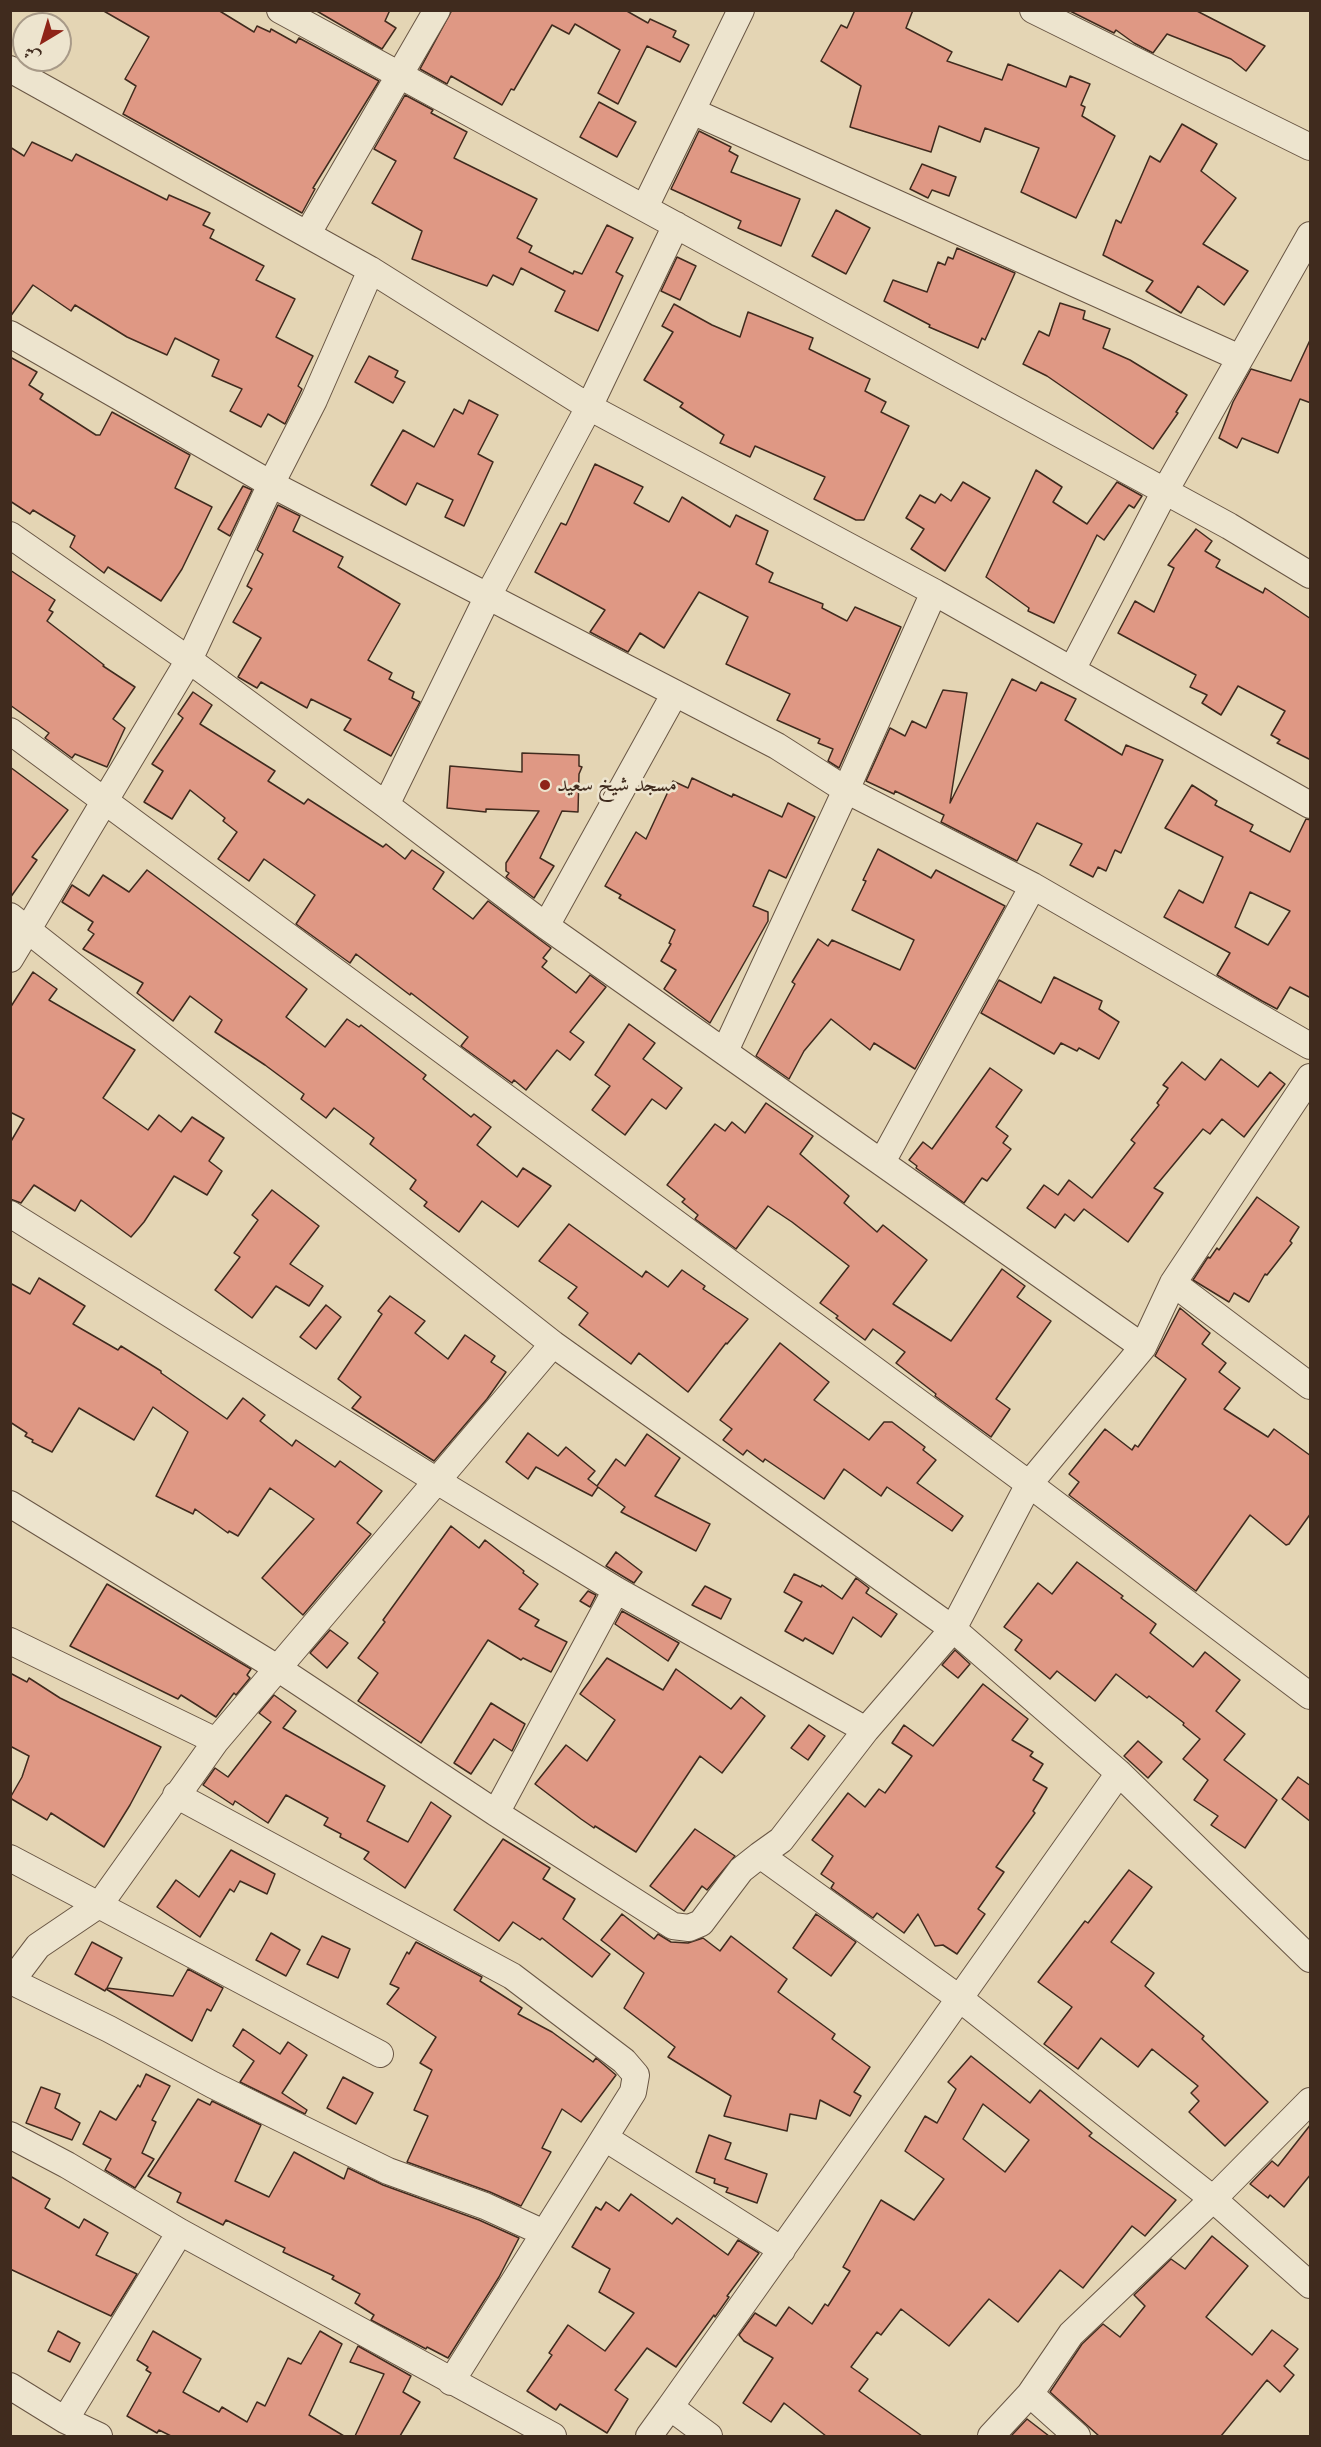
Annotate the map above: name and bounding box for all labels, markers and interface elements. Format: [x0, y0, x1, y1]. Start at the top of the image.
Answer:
north arrow [12, 12, 72, 72]
text: ش [19, 42, 45, 68]
place label: مسجد شيخ سعيد [557, 772, 677, 798]
marker: مسجد شيخ سعيد [538, 778, 552, 792]

